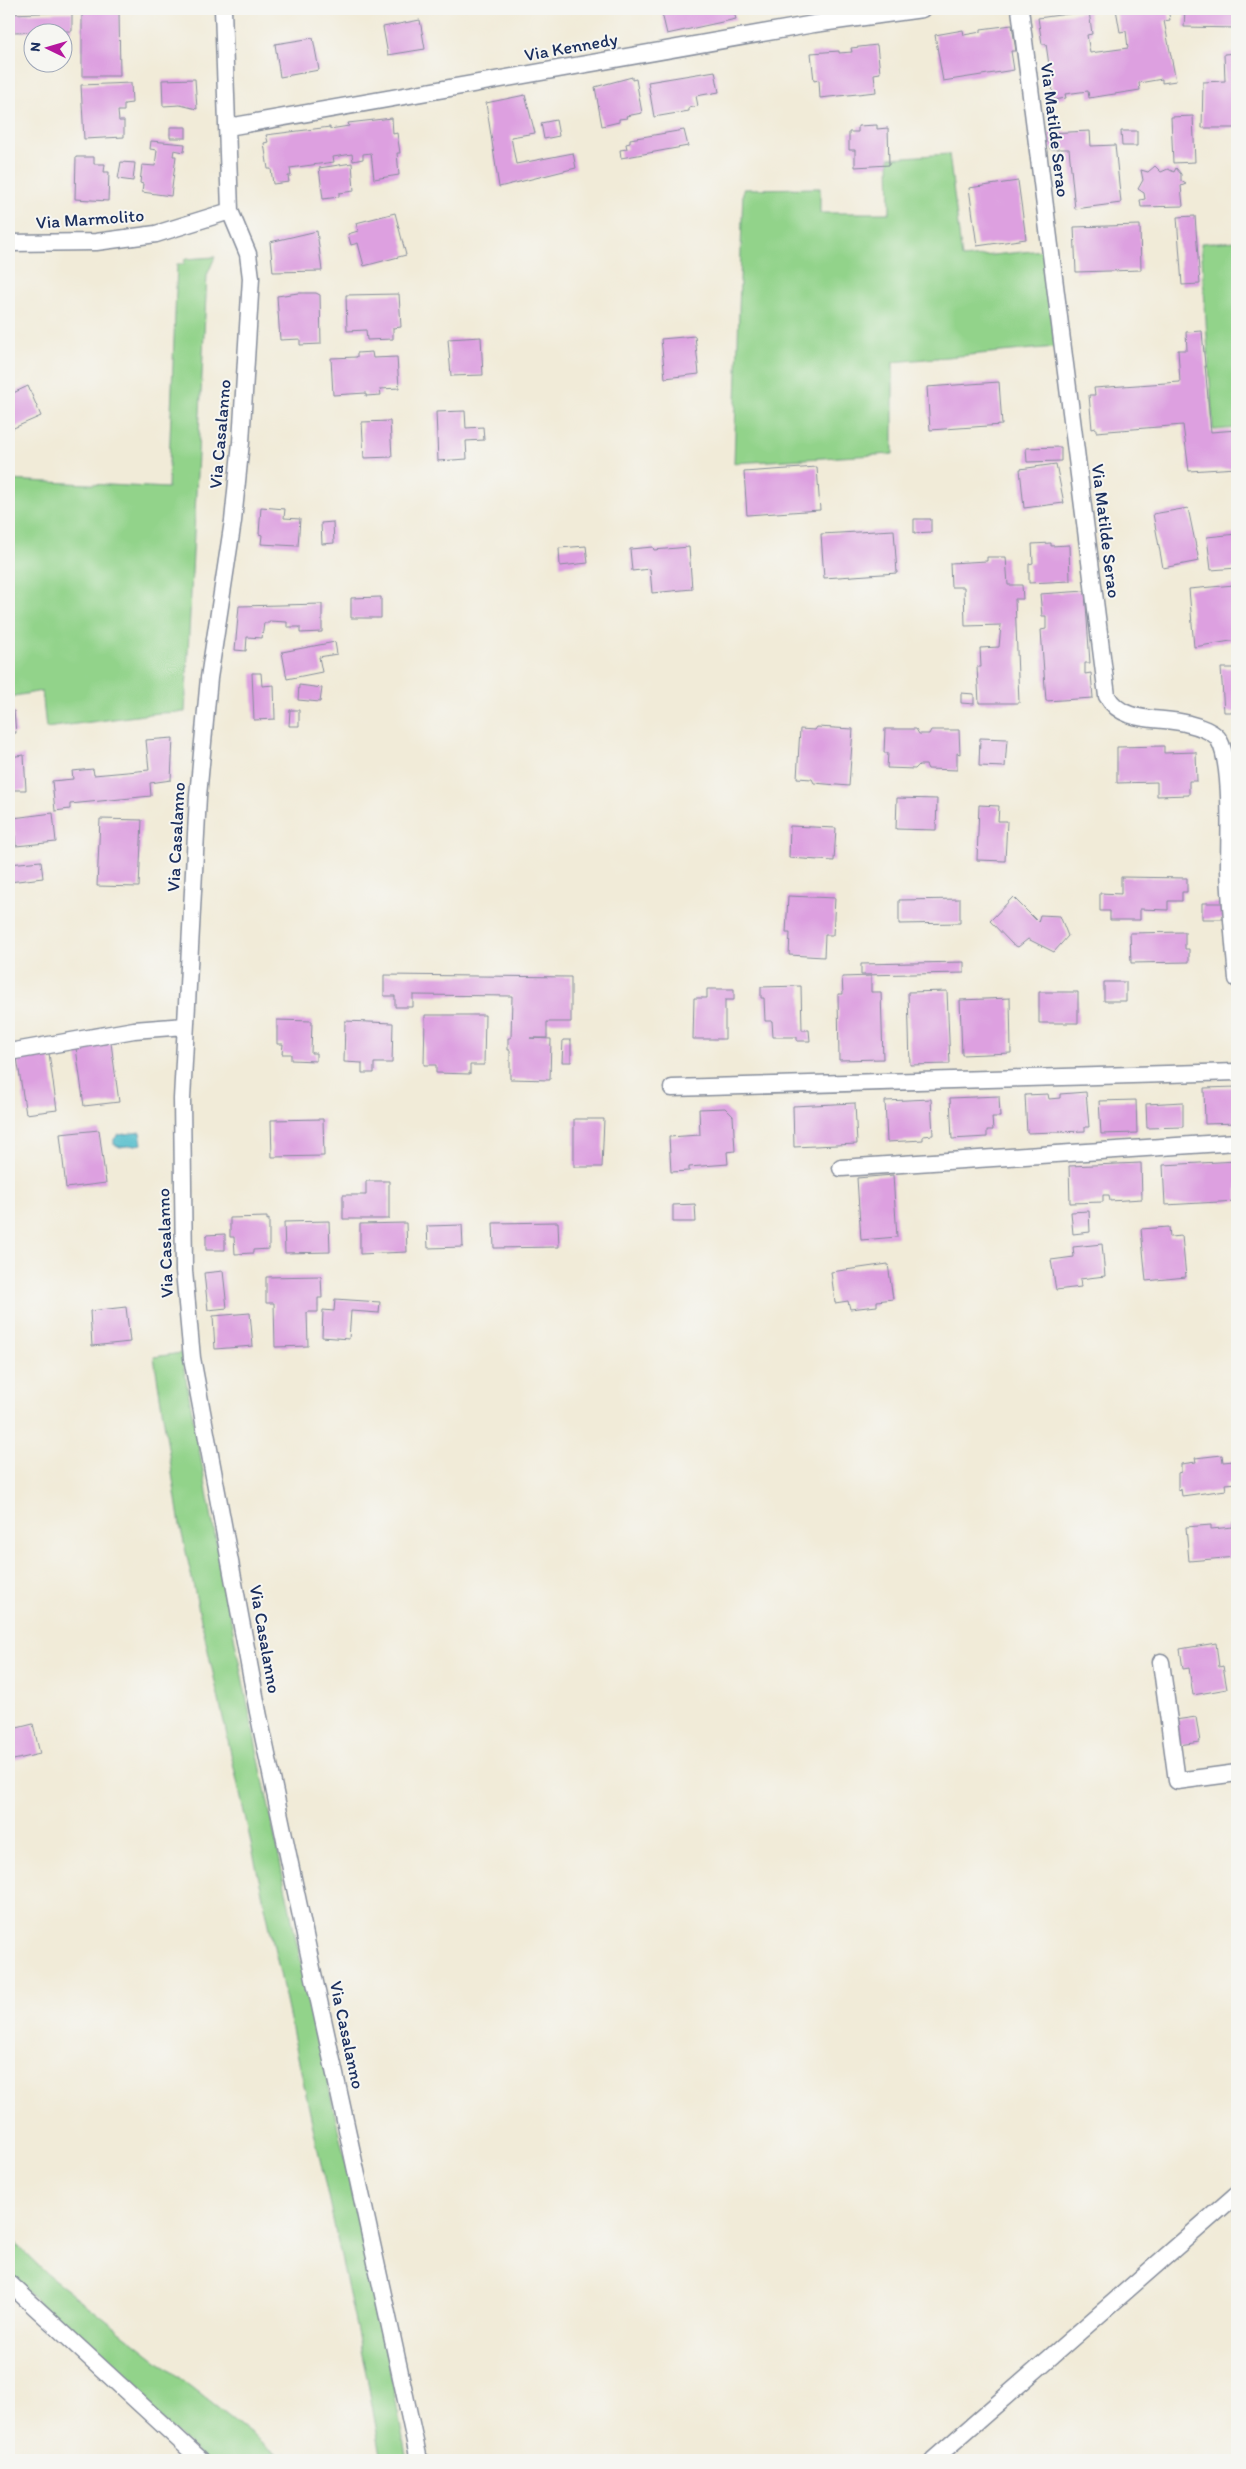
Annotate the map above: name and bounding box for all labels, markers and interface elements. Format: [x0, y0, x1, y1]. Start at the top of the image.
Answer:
north arrow [22, 22, 72, 72]
street label: Via Kennedy [522, 28, 620, 66]
text: N [27, 41, 44, 52]
street label: Via Matilde Serao [1036, 62, 1074, 198]
street label: Via Marmolito [35, 204, 145, 234]
street label: Via Casalanno [204, 378, 236, 490]
street label: Via Matilde Serao [1087, 463, 1125, 599]
street label: Via Casalanno [162, 782, 190, 892]
street label: Via Casalanno [152, 1188, 178, 1298]
street label: Via Casalanno [245, 1583, 285, 1695]
street label: Via Casalanno [325, 1979, 369, 2091]

